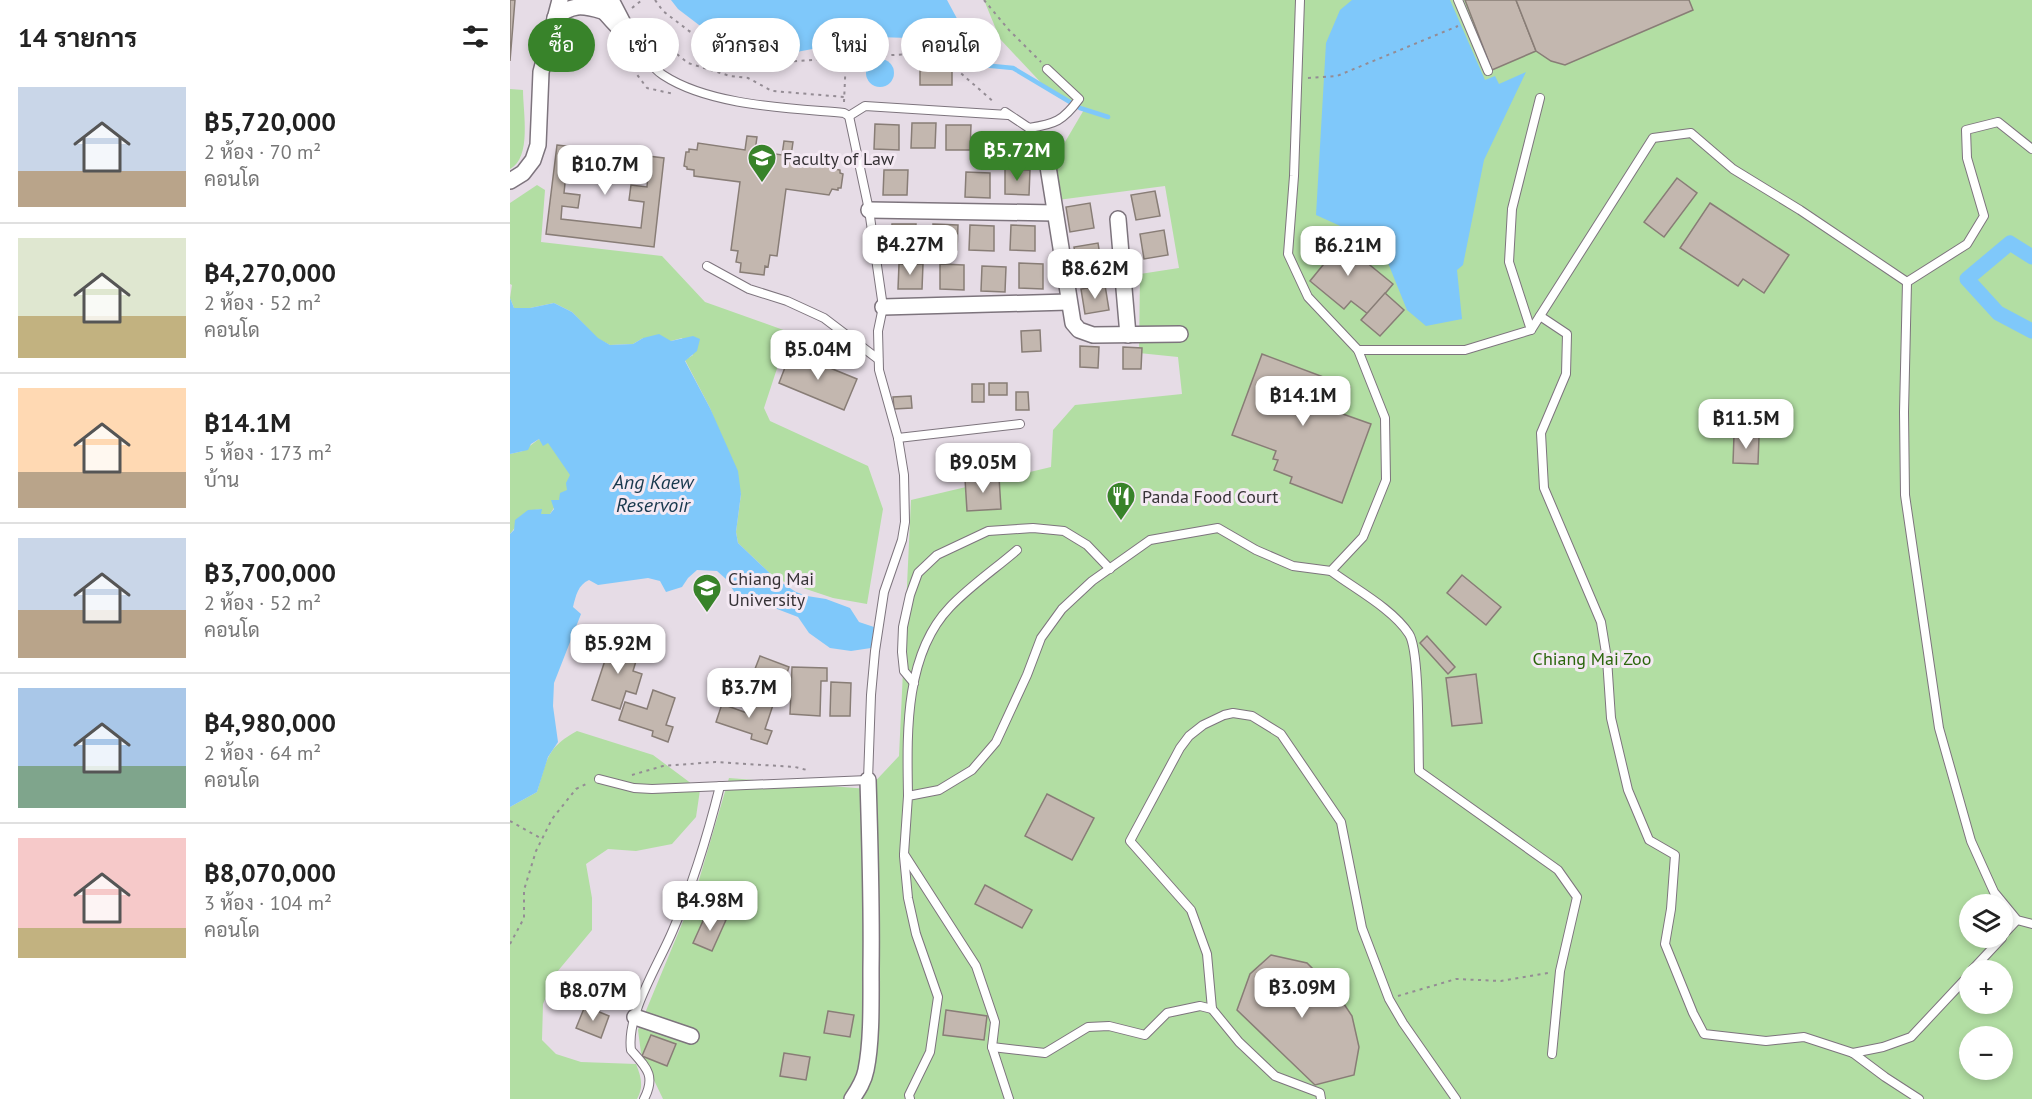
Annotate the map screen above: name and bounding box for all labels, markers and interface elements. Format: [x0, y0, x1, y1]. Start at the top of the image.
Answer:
chip: ซื้อ [528, 18, 595, 72]
chip: เช่า [607, 18, 679, 72]
chip: ตัวกรอง [691, 18, 800, 72]
chip: ใหม่ [812, 18, 889, 72]
chip: คอนโด [901, 18, 1001, 72]
icon: filters [459, 20, 492, 53]
text: 14 รายการ [18, 21, 137, 54]
text: ฿5,720,000 [204, 105, 336, 138]
icon: home [66, 111, 138, 183]
pin: ฿5.72M [968, 131, 1066, 182]
text: ฿5.72M [984, 137, 1051, 163]
text: 2 ห้อง · 70 m² [204, 139, 321, 165]
school or university icon: Faculty of Law [746, 142, 778, 184]
pin: ฿10.7M [556, 145, 654, 196]
place label: Faculty of Law [783, 147, 895, 170]
text: ฿10.7M [572, 151, 639, 177]
text: คอนโด [204, 166, 260, 192]
pin: ฿4.27M [861, 225, 959, 276]
pin: ฿6.21M [1299, 226, 1397, 277]
text: ฿4.27M [877, 231, 944, 257]
text: ฿6.21M [1315, 232, 1382, 258]
pin: ฿8.62M [1046, 249, 1144, 300]
text: ฿8.62M [1062, 255, 1129, 281]
text: ฿4,270,000 [204, 256, 336, 289]
icon: home [66, 262, 138, 334]
text: 2 ห้อง · 52 m² [204, 290, 321, 316]
text: คอนโด [204, 317, 260, 343]
pin: ฿5.04M [769, 330, 867, 381]
text: ฿5.04M [785, 336, 852, 362]
pin: ฿14.1M [1254, 376, 1352, 427]
text: ฿14.1M [1270, 382, 1337, 408]
pin: ฿11.5M [1697, 399, 1795, 450]
text: ฿11.5M [1713, 405, 1780, 431]
text: ฿14.1M [204, 406, 291, 439]
icon: home [66, 412, 138, 484]
text: 5 ห้อง · 173 m² [204, 440, 332, 466]
pin: ฿9.05M [934, 443, 1032, 494]
text: ฿9.05M [950, 449, 1017, 475]
text: บ้าน [204, 467, 239, 493]
water label: Ang Kaew Reservoir [612, 469, 695, 518]
restaurant icon: Panda Food Court [1105, 480, 1137, 522]
place label: Panda Food Court [1142, 485, 1278, 508]
text: ฿3,700,000 [204, 556, 336, 589]
icon: home [66, 562, 138, 634]
place label: Chiang Mai University [728, 567, 814, 611]
school or university icon: Chiang Mai University [691, 572, 723, 614]
text: 2 ห้อง · 52 m² [204, 590, 321, 616]
text: คอนโด [204, 617, 260, 643]
pin: ฿5.92M [569, 624, 667, 675]
text: ฿5.92M [585, 630, 652, 656]
park label: Chiang Mai Zoo [1533, 647, 1651, 670]
pin: ฿3.7M [707, 668, 791, 719]
text: ฿3.7M [721, 674, 777, 700]
text: ฿4,980,000 [204, 706, 336, 739]
icon: home [66, 712, 138, 784]
text: 2 ห้อง · 64 m² [204, 740, 321, 766]
text: คอนโด [204, 767, 260, 793]
text: ฿8,070,000 [204, 856, 336, 889]
icon: home [66, 862, 138, 934]
pin: ฿4.98M [661, 881, 759, 932]
text: ฿4.98M [677, 887, 744, 913]
text: 3 ห้อง · 104 m² [204, 890, 332, 916]
map controls [1959, 894, 2013, 1080]
button: layers [1959, 894, 2013, 948]
text: คอนโด [204, 917, 260, 943]
button: + [1959, 960, 2013, 1014]
pin: ฿3.09M [1253, 968, 1351, 1019]
pin: ฿8.07M [544, 971, 642, 1022]
text: ฿3.09M [1269, 974, 1336, 1000]
text: ฿8.07M [560, 977, 627, 1003]
button: − [1959, 1026, 2013, 1080]

